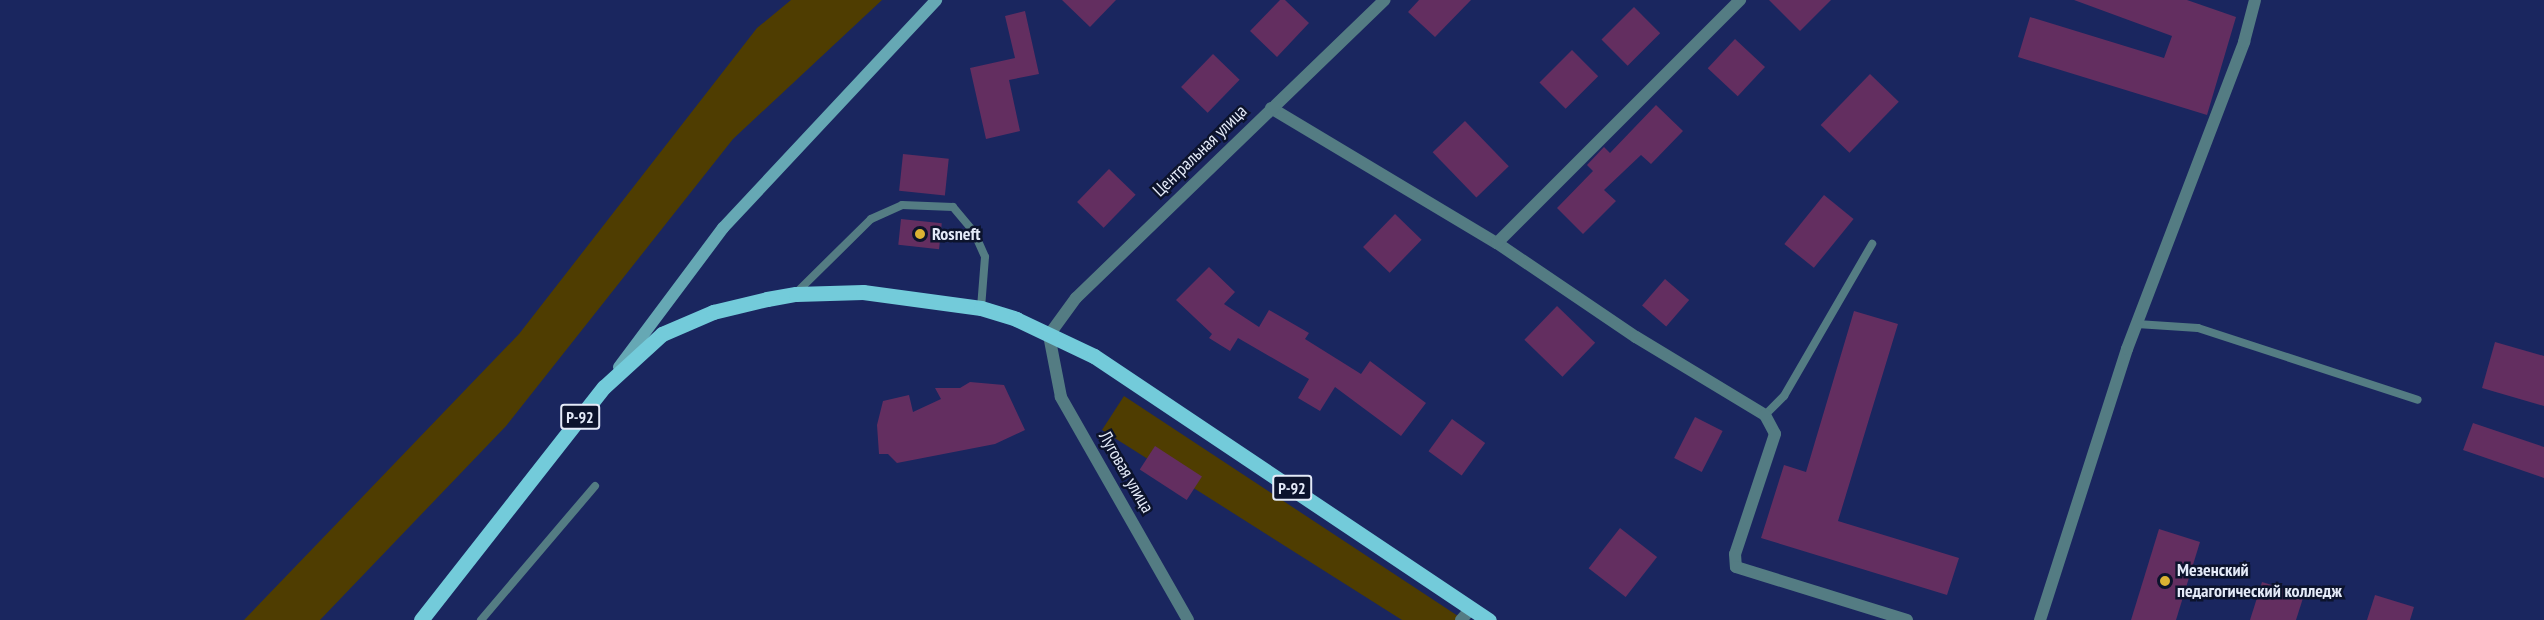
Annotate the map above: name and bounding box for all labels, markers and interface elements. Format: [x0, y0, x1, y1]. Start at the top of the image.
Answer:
street label: Центральная улица [1148, 101, 1252, 201]
place label: Rosneft [932, 223, 980, 245]
marker: Rosneft [913, 227, 927, 241]
road number: Р-92 [559, 404, 601, 430]
street label: Луговая улица [1094, 427, 1158, 517]
road number: Р-92 [1271, 475, 1313, 501]
place label: Мезенский педагогический колледж [2177, 560, 2342, 602]
marker: Мезенский педагогический колледж [2158, 574, 2172, 588]

